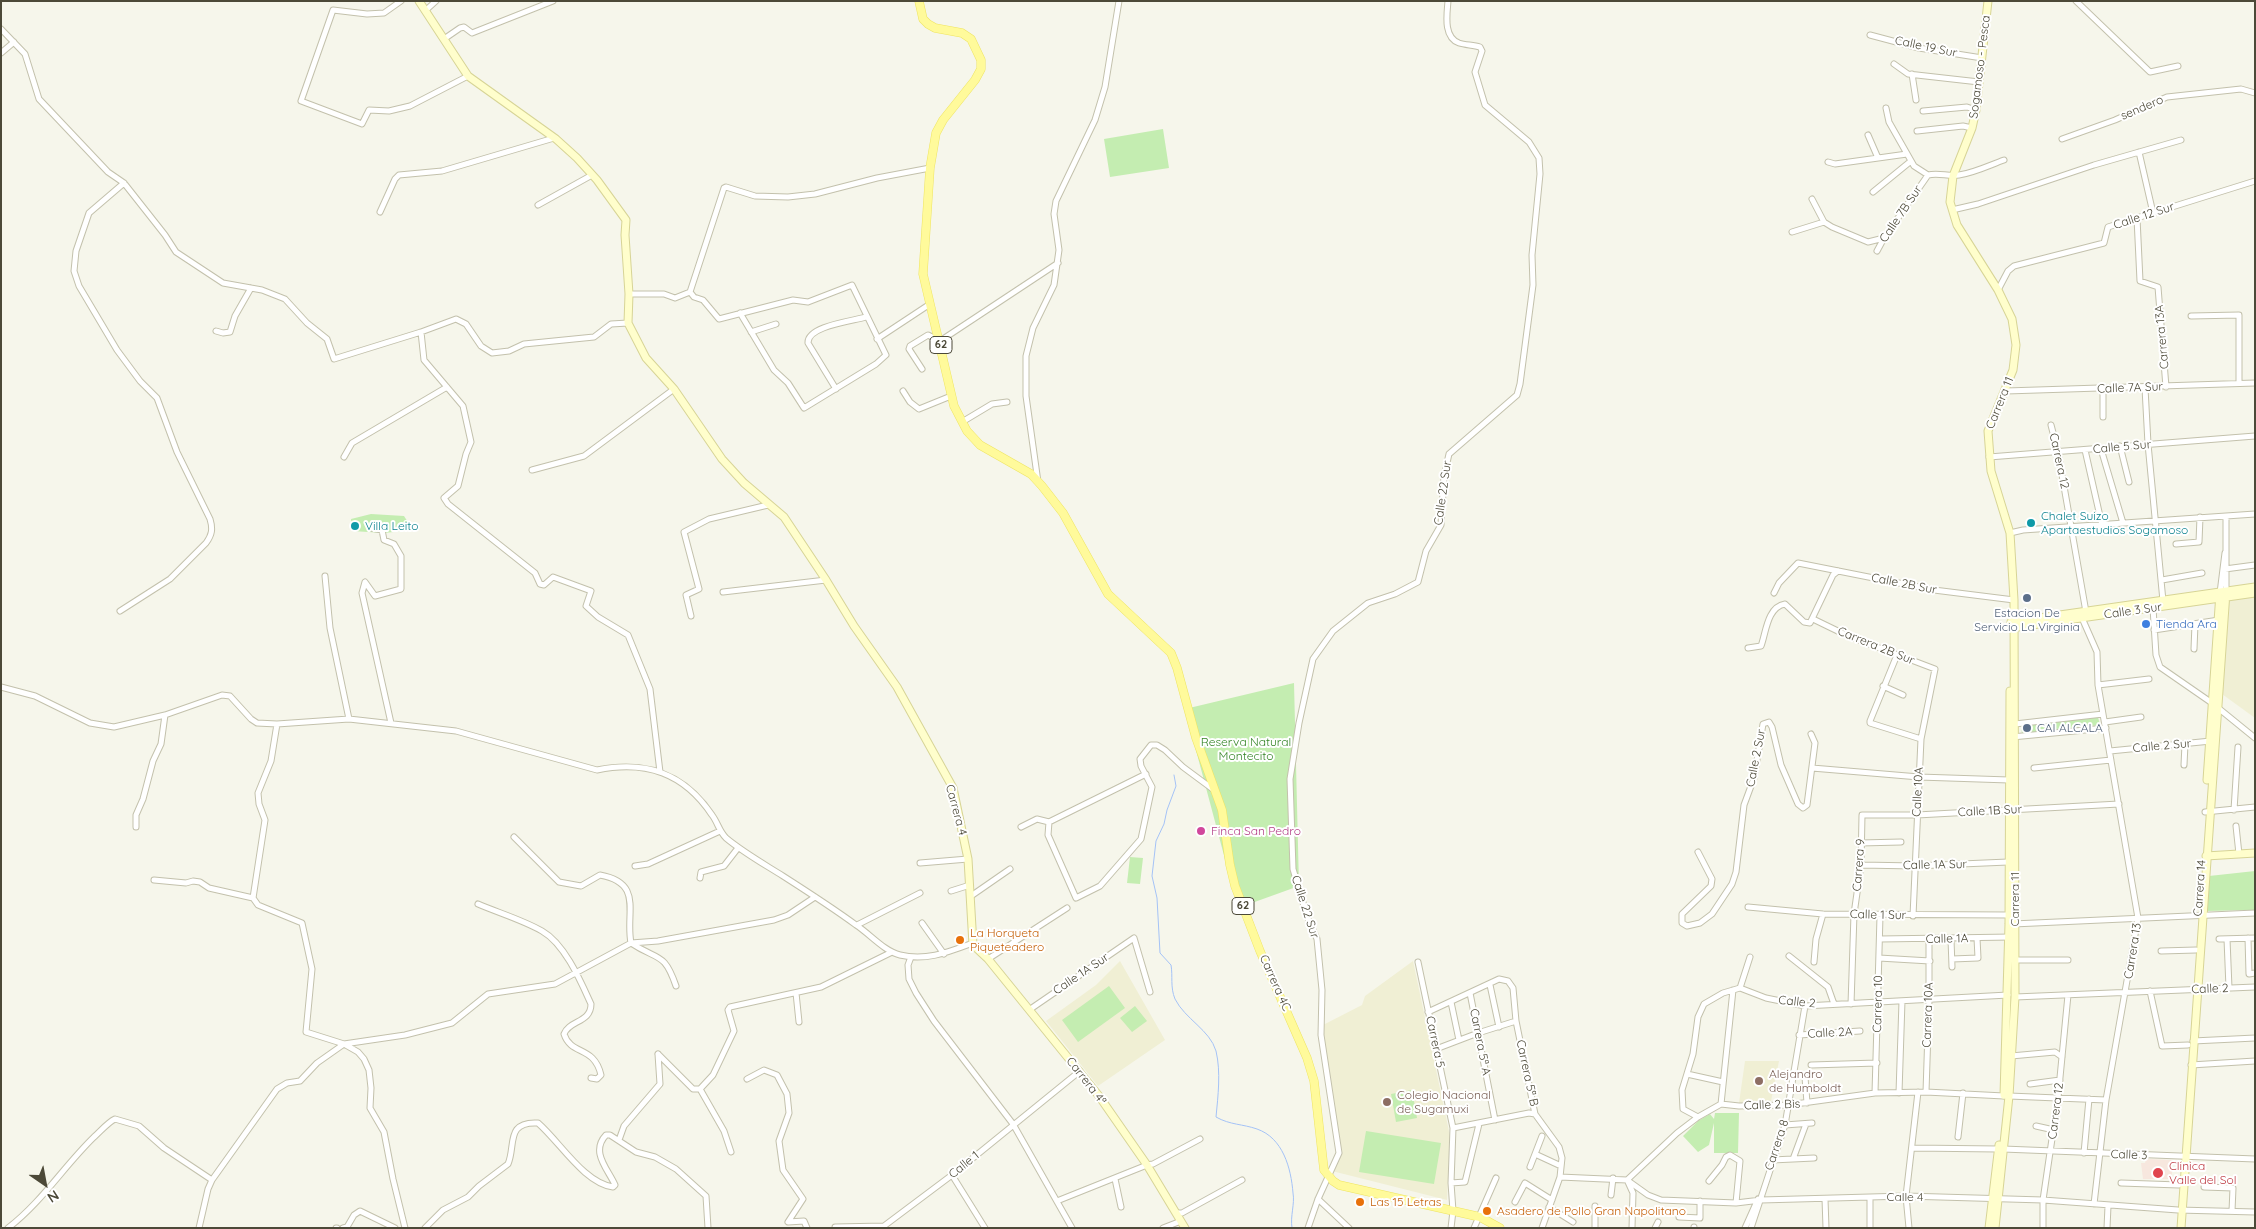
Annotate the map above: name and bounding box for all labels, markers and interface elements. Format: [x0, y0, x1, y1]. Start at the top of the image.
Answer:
street label: Sogamoso - Pesca [1967, 15, 1993, 119]
street label: Calle 19 Sur [1894, 33, 1958, 61]
street label: sendero [2118, 93, 2166, 123]
street label: Calle 7B Sur [1877, 183, 1925, 245]
street label: Calle 12 Sur [2112, 199, 2176, 233]
street label: Carrera 13A [2152, 304, 2172, 370]
road number: 62 [930, 336, 952, 354]
street label: Carrera 11 [1983, 375, 2017, 431]
street label: Calle 7A Sur [2097, 380, 2163, 396]
street label: Carrera 12 [2046, 432, 2072, 490]
street label: Calle 5 Sur [2092, 437, 2152, 457]
street label: Calle 22 Sur [1431, 460, 1455, 526]
place label: Chalet Suizo Apartaestudios Sogamoso [2041, 509, 2188, 537]
marker: Chalet Suizo Apartaestudios Sogamoso [2025, 517, 2037, 529]
place label: Villa Leito [365, 519, 419, 533]
marker: Villa Leito [349, 520, 361, 532]
street label: Calle 2B Sur [1870, 571, 1938, 597]
marker: Estacion De Servicio La Virginia [2021, 592, 2033, 604]
street label: Calle 3 Sur [2103, 600, 2163, 622]
place label: Estacion De Servicio La Virginia [1974, 606, 2080, 634]
place label: Tienda Ara [2156, 617, 2217, 631]
marker: Tienda Ara [2140, 618, 2152, 630]
street label: Carrera 2B Sur [1835, 624, 1917, 668]
place label: CAI ALCALA [2037, 721, 2103, 735]
marker: CAI ALCALA [2021, 722, 2033, 734]
street label: Calle 2 Sur [1743, 728, 1769, 788]
park label: Reserva Natural Montecito [1201, 735, 1291, 763]
street label: Calle 2 Sur [2132, 736, 2192, 756]
street label: Calle 10A [1910, 767, 1926, 817]
street label: Carrera 4 [942, 783, 970, 837]
street label: Calle 1B Sur [1958, 802, 2022, 820]
place label: Finca San Pedro [1211, 824, 1301, 838]
marker: Finca San Pedro [1195, 825, 1207, 837]
street label: Carrera 9 [1850, 838, 1868, 892]
street label: Calle 1A Sur [1903, 857, 1967, 873]
street label: Carrera 14 [2191, 859, 2209, 917]
street label: Carrera 11 [2008, 872, 2022, 926]
street label: Calle 22 Sur [1288, 874, 1322, 940]
road number: 62 [1232, 898, 1254, 914]
street label: Calle 1 Sur [1850, 907, 1906, 923]
street label: Carrera 13 [2121, 922, 2145, 980]
place label: La Horqueta Piqueteadero [970, 926, 1044, 954]
street label: Calle 1A [1925, 931, 1969, 947]
marker: La Horqueta Piqueteadero [954, 934, 966, 946]
street label: Calle 1A Sur [1050, 950, 1112, 998]
street label: Carrera 4C [1256, 953, 1294, 1013]
street label: Carrera 10 [1870, 975, 1886, 1033]
street label: Calle 2 [2191, 981, 2229, 997]
street label: Carrera 10A [1920, 982, 1936, 1048]
street label: Calle 2 [1778, 993, 1816, 1011]
street label: Carrera 5ª A [1466, 1007, 1494, 1077]
street label: Carrera 5 [1423, 1015, 1447, 1069]
street label: Calle 2A [1807, 1025, 1853, 1041]
street label: Carrera 5ª B [1513, 1038, 1541, 1108]
street label: Carrera 4ª [1063, 1054, 1109, 1108]
place label: Alejandro de Humboldt [1769, 1067, 1841, 1095]
marker: Alejandro de Humboldt [1753, 1075, 1765, 1087]
street label: Carrera 12 [2045, 1082, 2067, 1140]
place label: Colegio Nacional de Sugamuxi [1397, 1088, 1491, 1116]
marker: Colegio Nacional de Sugamuxi [1381, 1096, 1393, 1108]
street label: Calle 2 Bis [1744, 1097, 1800, 1113]
street label: Carrera 8 [1762, 1118, 1792, 1172]
street label: Calle 3 [2110, 1147, 2148, 1163]
street label: Calle 1 [946, 1148, 982, 1182]
north arrow [20, 1159, 70, 1209]
place label: Clinica Valle del Sol [2169, 1159, 2236, 1187]
marker: Clinica Valle del Sol [2151, 1166, 2165, 1180]
text: N [44, 1186, 62, 1207]
street label: Calle 4 [1887, 1190, 1923, 1204]
place label: Las 15 Letras [1370, 1195, 1441, 1209]
marker: Las 15 Letras [1354, 1196, 1366, 1208]
place label: Asadero de Pollo Gran Napolitano [1497, 1204, 1686, 1218]
marker: Asadero de Pollo Gran Napolitano [1481, 1205, 1493, 1217]

